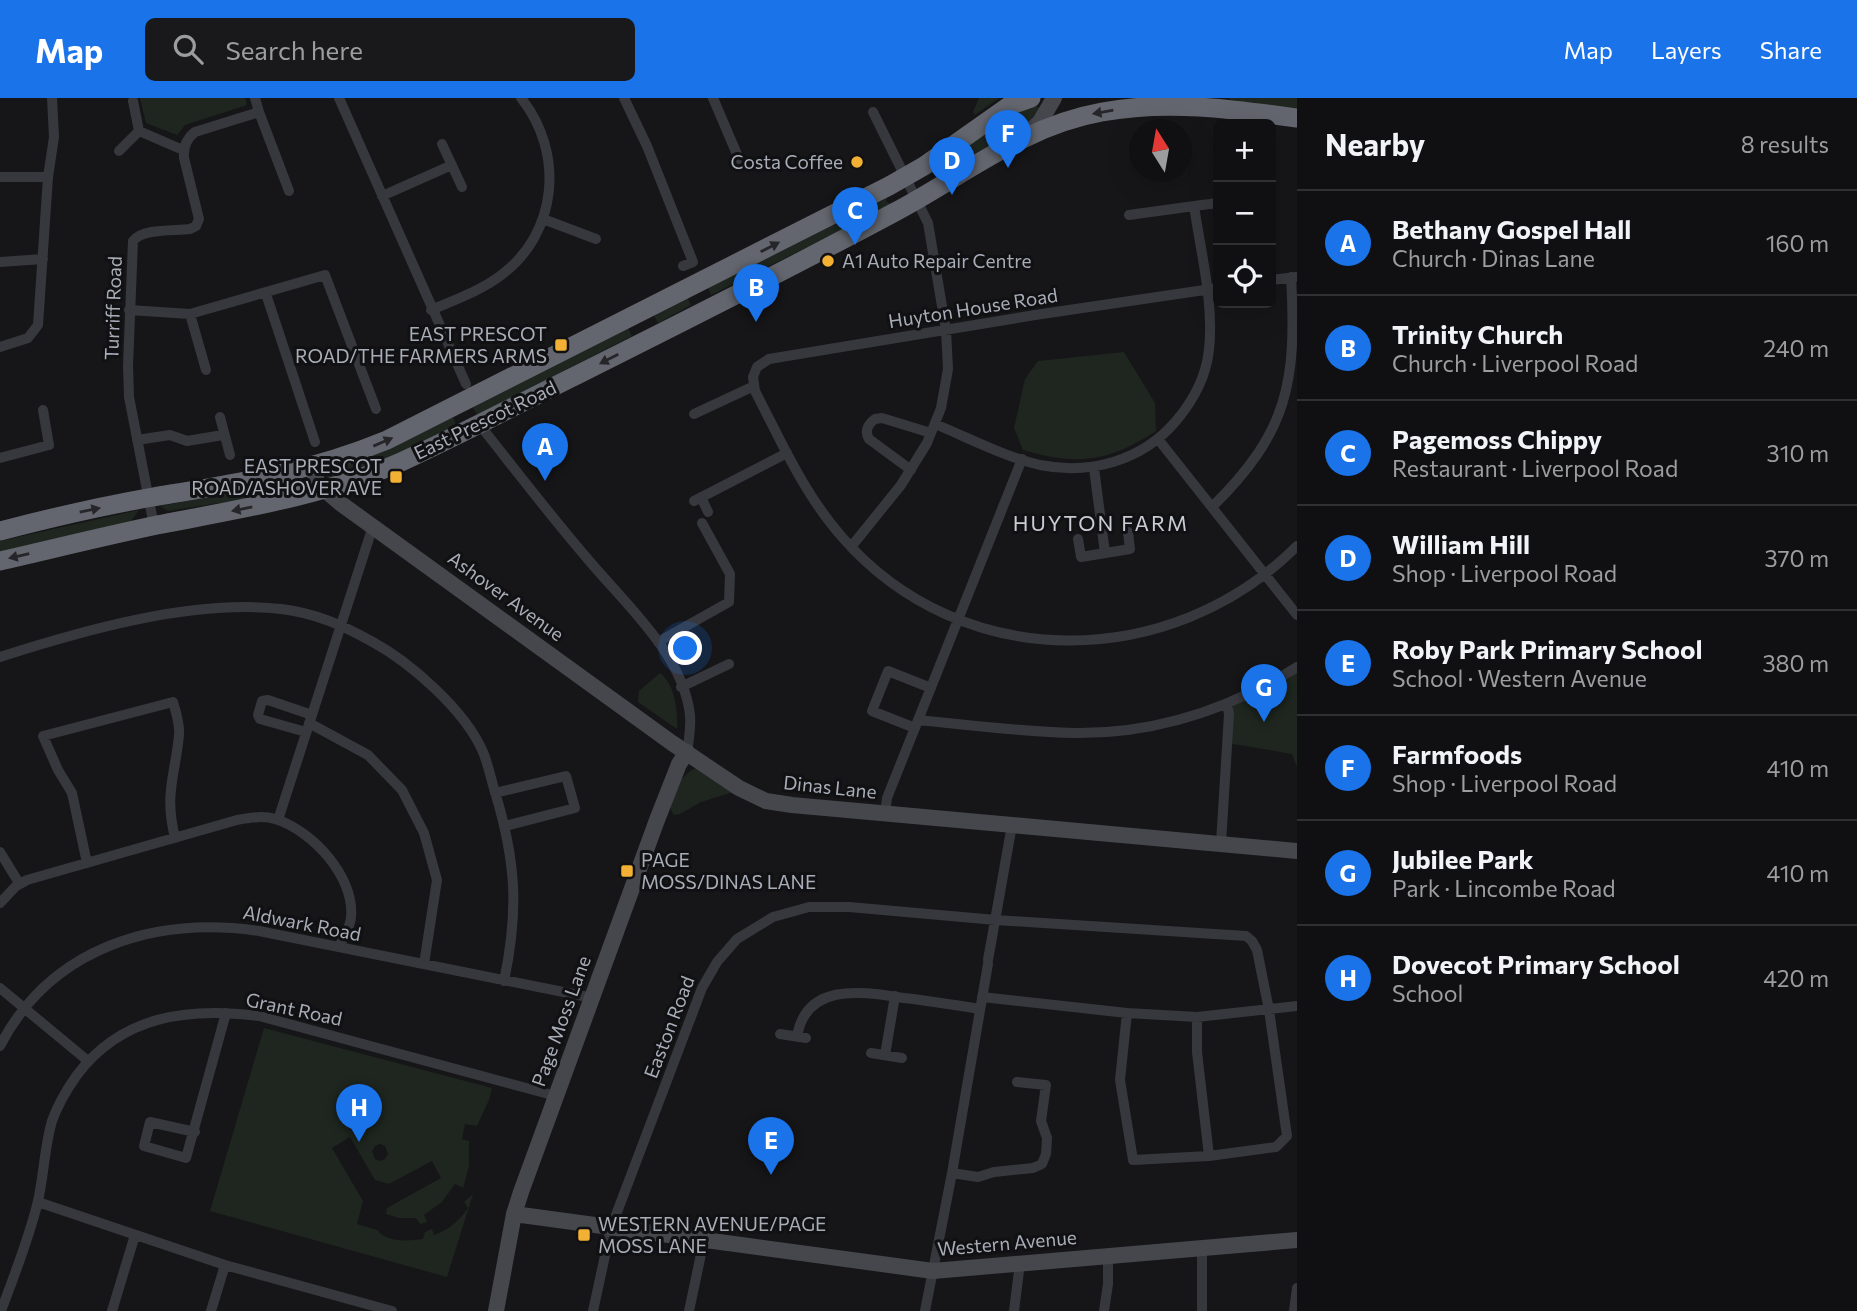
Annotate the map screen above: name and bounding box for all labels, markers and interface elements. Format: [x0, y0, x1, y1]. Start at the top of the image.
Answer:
search box [145, 18, 635, 81]
text: Map [35, 29, 103, 70]
icon: search [169, 30, 207, 68]
text: Search here [225, 34, 363, 65]
text: Map [1564, 35, 1613, 64]
text: Layers [1651, 35, 1722, 64]
text: Share [1760, 35, 1822, 64]
one-way arrow [1092, 107, 1114, 118]
pin: F [985, 110, 1031, 168]
north arrow [1129, 119, 1192, 182]
map controls [1213, 119, 1276, 308]
button: + [1213, 119, 1276, 182]
text: Nearby [1325, 125, 1425, 162]
text: 8 results [1741, 130, 1829, 158]
pin: D [929, 137, 975, 195]
place label: Costa Coffee [730, 150, 843, 173]
marker: Costa Coffee [849, 154, 865, 170]
button: − [1213, 182, 1276, 245]
pin: C [832, 187, 878, 245]
text: Bethany Gospel Hall [1392, 213, 1631, 244]
text: A [1340, 229, 1356, 257]
text: 160 m [1766, 229, 1829, 257]
one-way arrow [760, 241, 780, 252]
text: Church · Dinas Lane [1392, 244, 1595, 272]
button: locate [1213, 245, 1276, 308]
place label: A1 Auto Repair Centre [842, 249, 1031, 272]
marker: A1 Auto Repair Centre [820, 253, 836, 269]
street label: Turriff Road [99, 256, 126, 360]
pin: B [733, 264, 779, 322]
street label: Huyton House Road [887, 283, 1059, 332]
text: Trinity Church [1392, 318, 1563, 349]
place label: EAST PRESCOT ROAD/THE FARMERS ARMS [295, 322, 547, 367]
text: B [1340, 334, 1356, 362]
text: 240 m [1763, 334, 1829, 362]
marker: EAST PRESCOT ROAD/THE FARMERS ARMS [553, 337, 569, 353]
text: Church · Liverpool Road [1392, 349, 1638, 377]
one-way arrow [599, 353, 619, 364]
street label: East Prescot Road [410, 375, 560, 464]
pin: A [522, 423, 568, 481]
text: Pagemoss Chippy [1392, 423, 1602, 454]
one-way arrow [372, 436, 393, 447]
text: C [1340, 439, 1356, 467]
text: 310 m [1767, 439, 1829, 467]
place label: EAST PRESCOT ROAD/ASHOVER AVE [191, 454, 382, 499]
text: Restaurant · Liverpool Road [1392, 454, 1678, 482]
marker: EAST PRESCOT ROAD/ASHOVER AVE [388, 469, 404, 485]
one-way arrow [231, 504, 253, 515]
one-way arrow [79, 505, 101, 516]
district label: HUYTON FARM [1013, 510, 1189, 535]
text: William Hill [1392, 528, 1530, 559]
text: D [1340, 544, 1356, 572]
text: 370 m [1764, 544, 1829, 572]
street label: Ashover Avenue [444, 546, 569, 645]
one-way arrow [8, 551, 30, 562]
text: Shop · Liverpool Road [1392, 559, 1617, 587]
your location [668, 631, 702, 665]
text: Roby Park Primary School [1392, 633, 1703, 664]
text: E [1341, 649, 1355, 677]
text: 380 m [1762, 649, 1829, 677]
pin: G [1241, 664, 1287, 722]
text: School · Western Avenue [1392, 664, 1647, 692]
text: Farmfoods [1392, 738, 1522, 769]
text: F [1341, 754, 1355, 782]
text: 410 m [1767, 754, 1829, 782]
text: Shop · Liverpool Road [1392, 769, 1617, 797]
street label: Dinas Lane [782, 770, 878, 803]
text: Jubilee Park [1392, 843, 1533, 874]
place label: PAGE MOSS/DINAS LANE [641, 848, 816, 893]
text: G [1340, 859, 1356, 887]
text: 410 m [1767, 859, 1829, 887]
marker: PAGE MOSS/DINAS LANE [619, 863, 635, 879]
text: Park · Lincombe Road [1392, 874, 1616, 902]
street label: Aldwark Road [241, 900, 363, 945]
text: Dovecot Primary School [1392, 948, 1680, 979]
street label: Page Moss Lane [526, 952, 595, 1089]
text: H [1339, 964, 1357, 992]
text: 420 m [1763, 964, 1829, 992]
street label: Easton Road [638, 972, 699, 1081]
text: School [1392, 979, 1463, 1007]
street label: Grant Road [244, 987, 344, 1030]
pin: H [336, 1084, 382, 1142]
pin: E [748, 1117, 794, 1175]
place label: WESTERN AVENUE/PAGE MOSS LANE [598, 1212, 826, 1257]
street label: Western Avenue [936, 1225, 1078, 1260]
marker: WESTERN AVENUE/PAGE MOSS LANE [576, 1227, 592, 1243]

